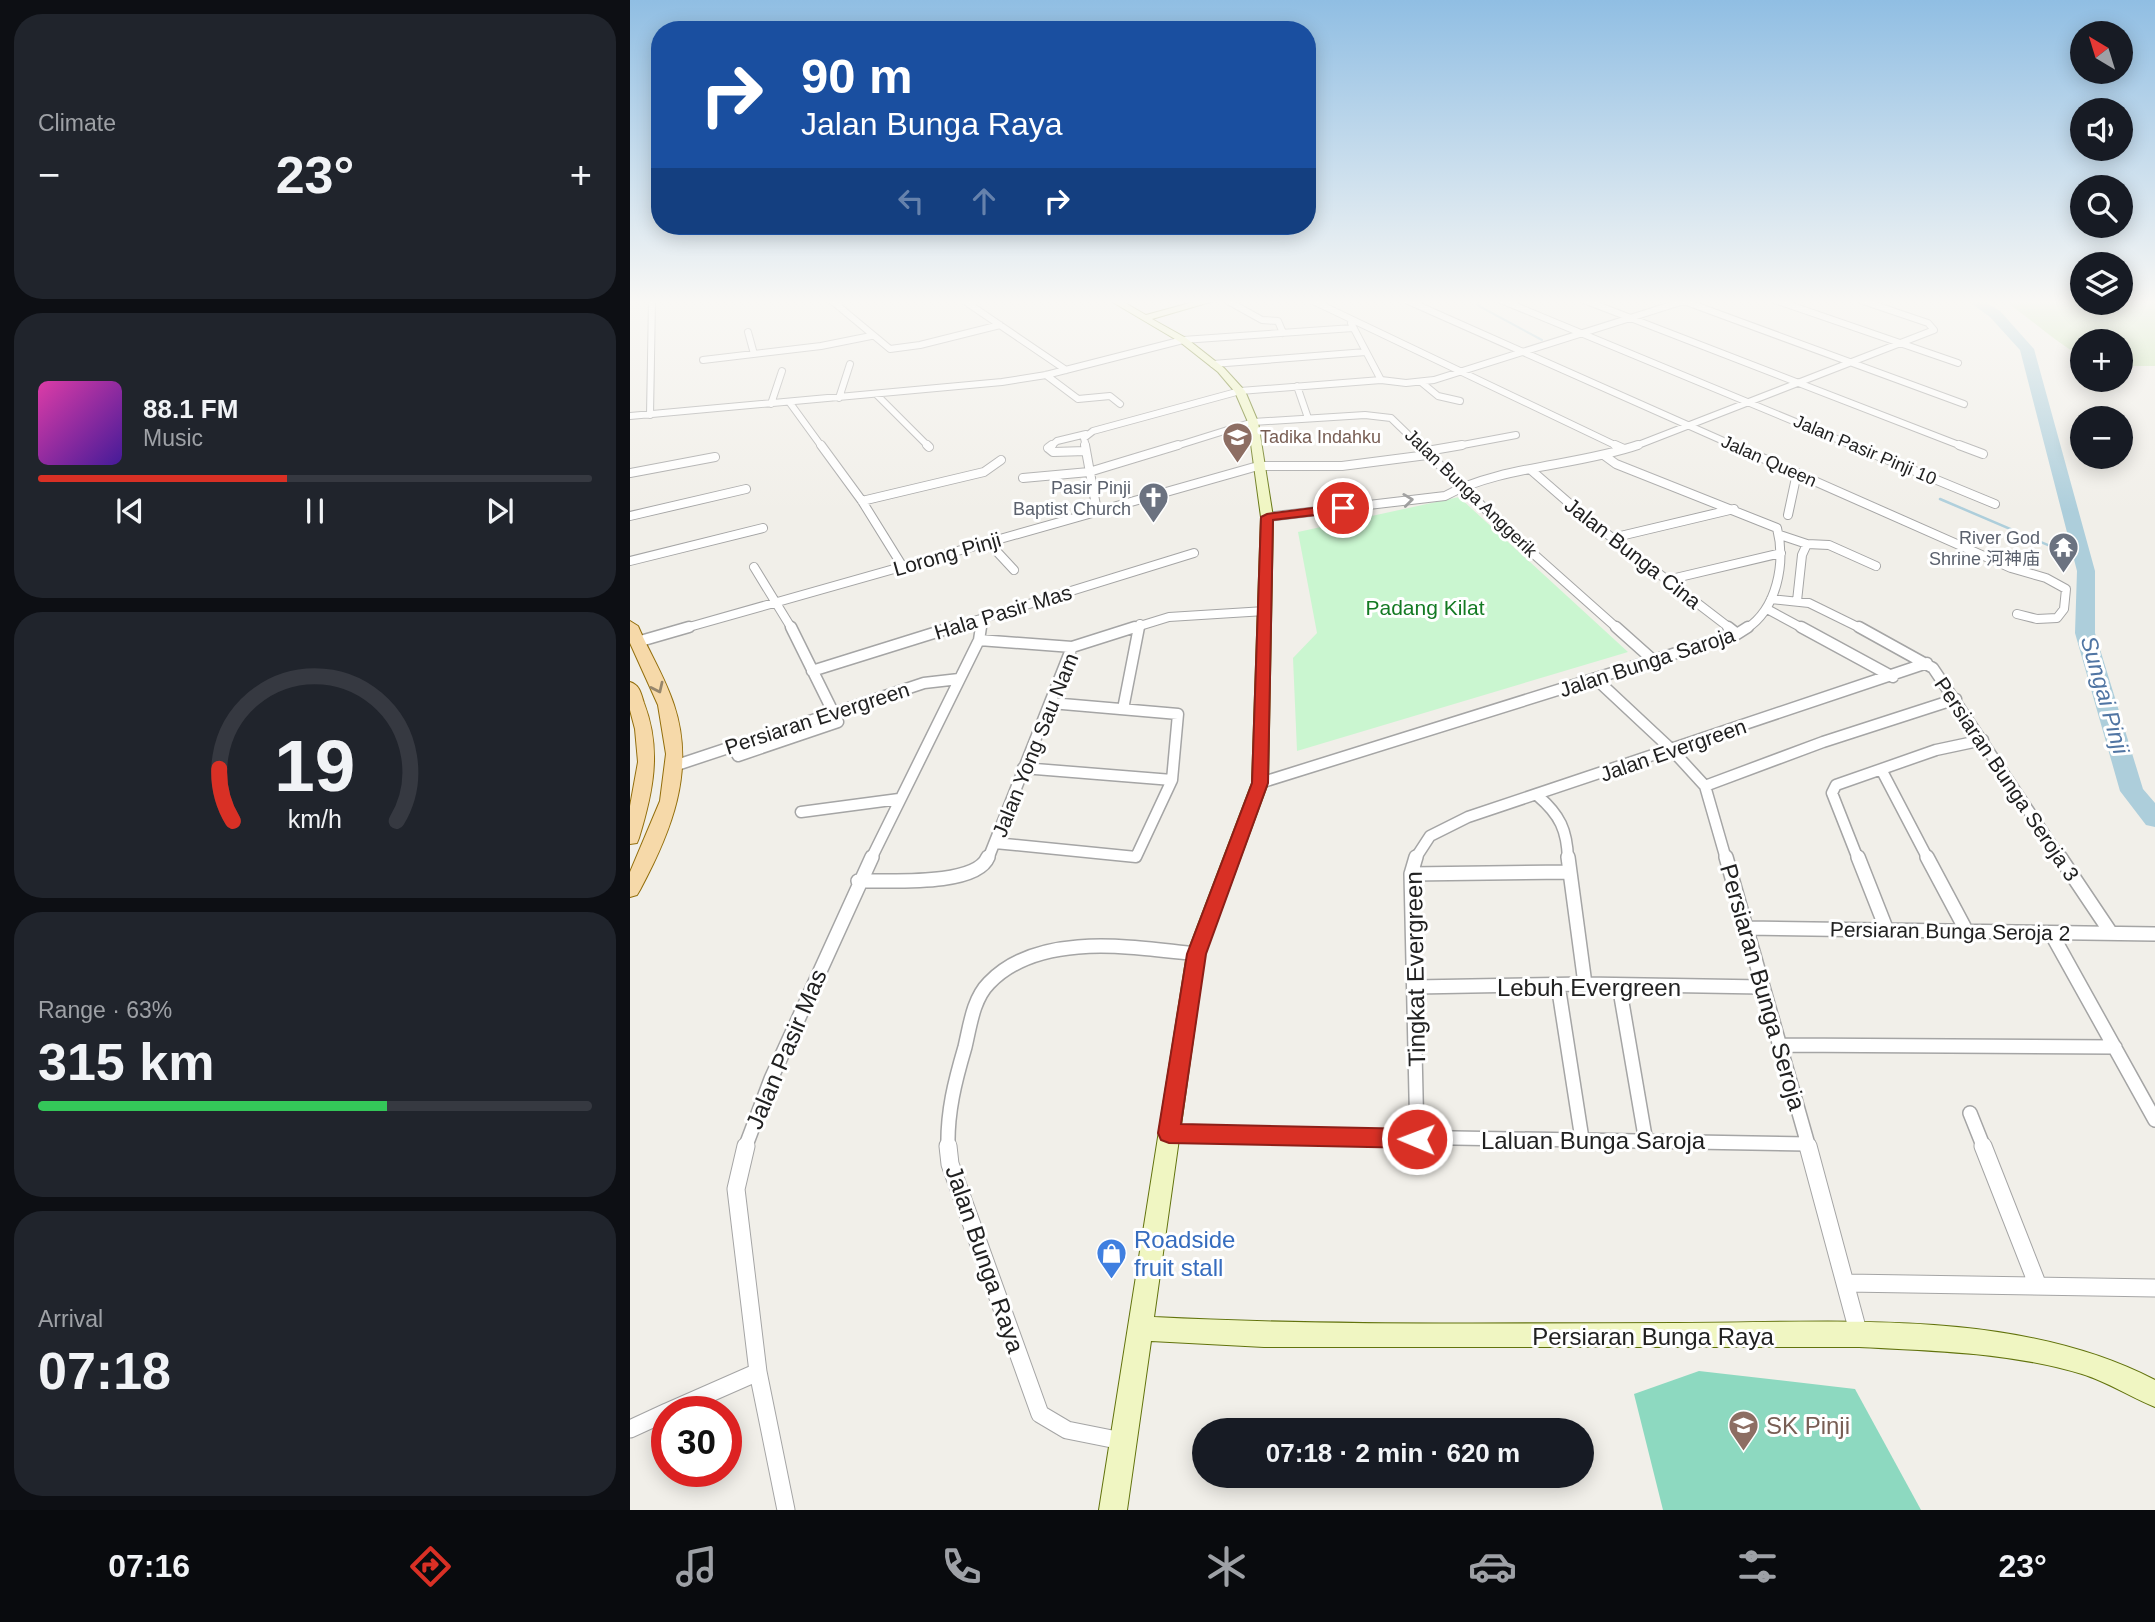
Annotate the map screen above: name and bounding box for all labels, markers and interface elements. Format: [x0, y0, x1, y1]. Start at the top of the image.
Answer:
north arrow [2070, 21, 2133, 84]
map controls [2070, 21, 2133, 469]
icon: right [686, 49, 777, 140]
text: 90 m [801, 49, 913, 103]
button: sound [2070, 98, 2133, 161]
text: Jalan Bunga Raya [801, 106, 1063, 142]
text: Climate [38, 110, 116, 136]
text: 23° [276, 146, 354, 204]
text: − [38, 154, 60, 196]
text: + [570, 154, 592, 196]
button: search [2070, 175, 2133, 238]
icon: left [892, 182, 930, 220]
icon: ahead [965, 182, 1003, 220]
icon: right [1038, 182, 1076, 220]
button: layers [2070, 252, 2133, 315]
button: + [2070, 329, 2133, 392]
text: 88.1 FM [143, 394, 238, 424]
button: − [2070, 406, 2133, 469]
street label: Jalan Pasir Pinji 10 [1791, 411, 1939, 489]
school or university icon: Tadika Indahku [1220, 420, 1254, 464]
text: Music [143, 425, 203, 451]
street label: Jalan Bunga Anggerik [1401, 425, 1542, 562]
place label: Tadika Indahku [1260, 427, 1381, 447]
street label: Jalan Queen [1718, 431, 1820, 491]
place label: Pasir Pinji Baptist Church [1013, 478, 1131, 519]
pin [1313, 478, 1373, 538]
church icon: Pasir Pinji Baptist Church [1137, 481, 1171, 525]
icon: arrive [1324, 489, 1362, 527]
icon: previous [111, 492, 149, 530]
icon: pause [296, 492, 334, 530]
icon: next [481, 492, 519, 530]
one-way arrow [1402, 493, 1414, 508]
street label: Jalan Bunga Cina [1561, 493, 1706, 613]
street label: Lorong Pinji [891, 528, 1003, 580]
place label: River God Shrine 河神庙 [1929, 528, 2040, 569]
temple icon: River God Shrine 河神庙 [2046, 531, 2080, 575]
street label: Hala Pasir Mas [932, 580, 1074, 644]
park label: Padang Kilat [1365, 596, 1485, 619]
street label: Jalan Bunga Saroja [1556, 623, 1738, 701]
water label: Sungai Pinji [2076, 633, 2134, 758]
street label: Jalan Yong Sau Nam [988, 650, 1082, 840]
street label: Persiaran Bunga Seroja 3 [1930, 673, 2084, 885]
street label: Persiaran Evergreen [722, 677, 912, 759]
one-way arrow [650, 681, 664, 693]
street label: Jalan Evergreen [1597, 714, 1749, 786]
text: 19 [275, 725, 355, 806]
text: km/h [288, 805, 342, 833]
street label: Persiaran Bunga Seroja [1715, 861, 1811, 1114]
street label: Tingkat Evergreen [1400, 871, 1430, 1067]
street label: Persiaran Bunga Seroja 2 [1830, 917, 2070, 945]
street label: Jalan Pasir Mas [740, 965, 832, 1133]
street label: Lebuh Evergreen [1497, 974, 1681, 1001]
text: Range · 63% [38, 997, 172, 1023]
text: 315 km [38, 1033, 214, 1091]
position arrow [1380, 1102, 1454, 1176]
street label: Laluan Bunga Saroja [1481, 1127, 1706, 1154]
street label: Jalan Bunga Raya [940, 1162, 1030, 1357]
place label: Roadside fruit stall [1134, 1226, 1235, 1281]
shop icon: Roadside fruit stall [1094, 1236, 1128, 1280]
text: Arrival [38, 1306, 103, 1332]
street label: Persiaran Bunga Raya [1532, 1323, 1774, 1350]
text: 07:18 [38, 1342, 171, 1400]
speed limit sign: 30 [651, 1396, 742, 1487]
school or university icon: SK Pinji [1726, 1408, 1760, 1452]
place label: SK Pinji [1766, 1412, 1850, 1439]
text: 07:18 · 2 min · 620 m [1266, 1438, 1520, 1468]
icon: directions [406, 1542, 455, 1591]
icon: music [672, 1542, 721, 1591]
icon: phone [937, 1542, 986, 1591]
icon: climate [1202, 1542, 1251, 1591]
icon: car [1468, 1542, 1517, 1591]
icon: filters [1733, 1542, 1782, 1591]
text: 07:16 [108, 1548, 190, 1584]
text: 23° [1998, 1548, 2047, 1584]

